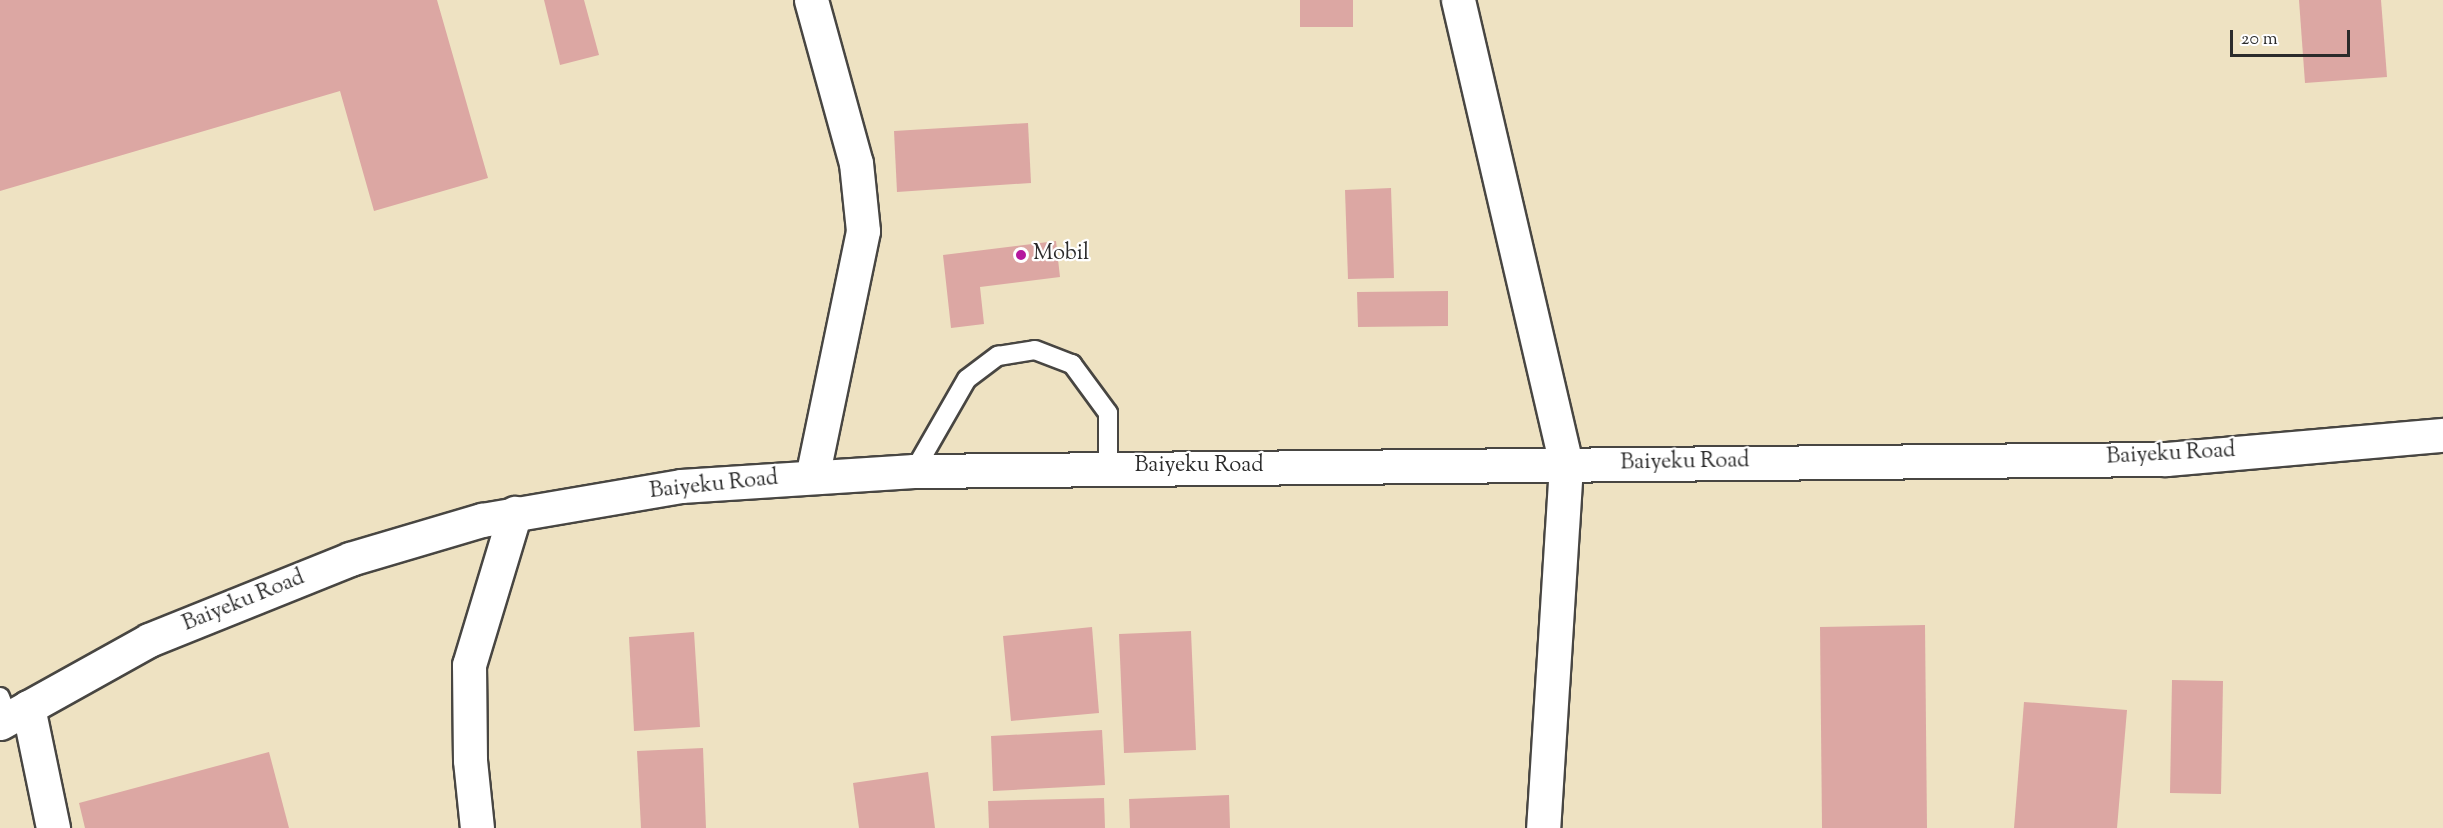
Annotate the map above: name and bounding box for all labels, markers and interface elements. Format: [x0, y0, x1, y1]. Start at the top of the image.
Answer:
scale bar [2233, 18, 2353, 56]
text: 20 m [2241, 27, 2278, 53]
place label: Mobil [1033, 242, 1089, 268]
marker: Mobil [1014, 248, 1028, 262]
street label: Baiyeku Road [2106, 438, 2236, 472]
street label: Baiyeku Road [1620, 449, 1750, 477]
street label: Baiyeku Road [1134, 454, 1264, 480]
street label: Baiyeku Road [648, 466, 780, 506]
street label: Baiyeku Road [179, 566, 309, 638]

